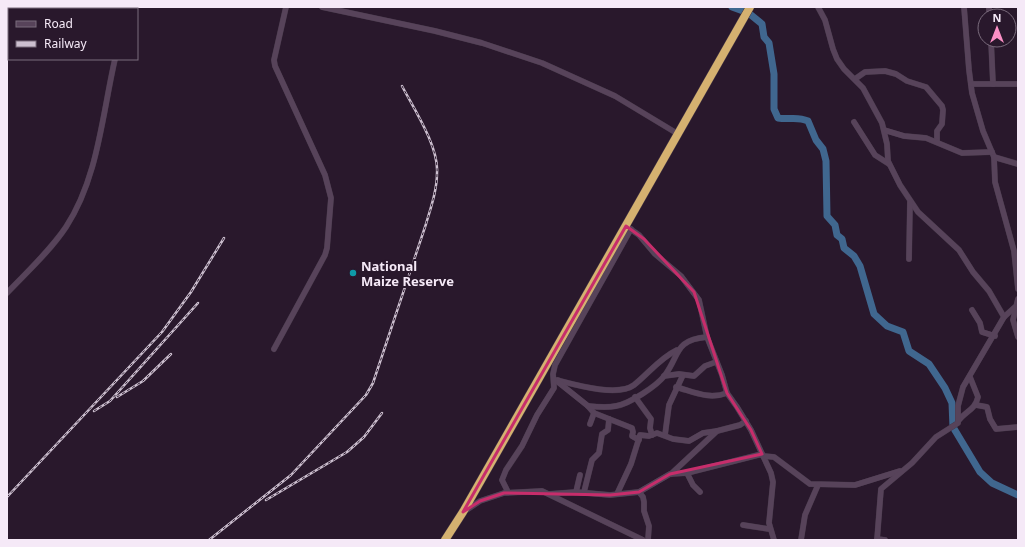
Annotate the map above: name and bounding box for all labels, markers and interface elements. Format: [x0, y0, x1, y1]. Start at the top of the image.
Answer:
legend [8, 8, 138, 60]
north arrow [977, 8, 1017, 48]
text: N [993, 10, 1001, 25]
text: Road [44, 15, 73, 32]
text: Railway [44, 35, 88, 52]
place label: National Maize Reserve [361, 257, 454, 290]
marker: National Maize Reserve [348, 268, 358, 278]

